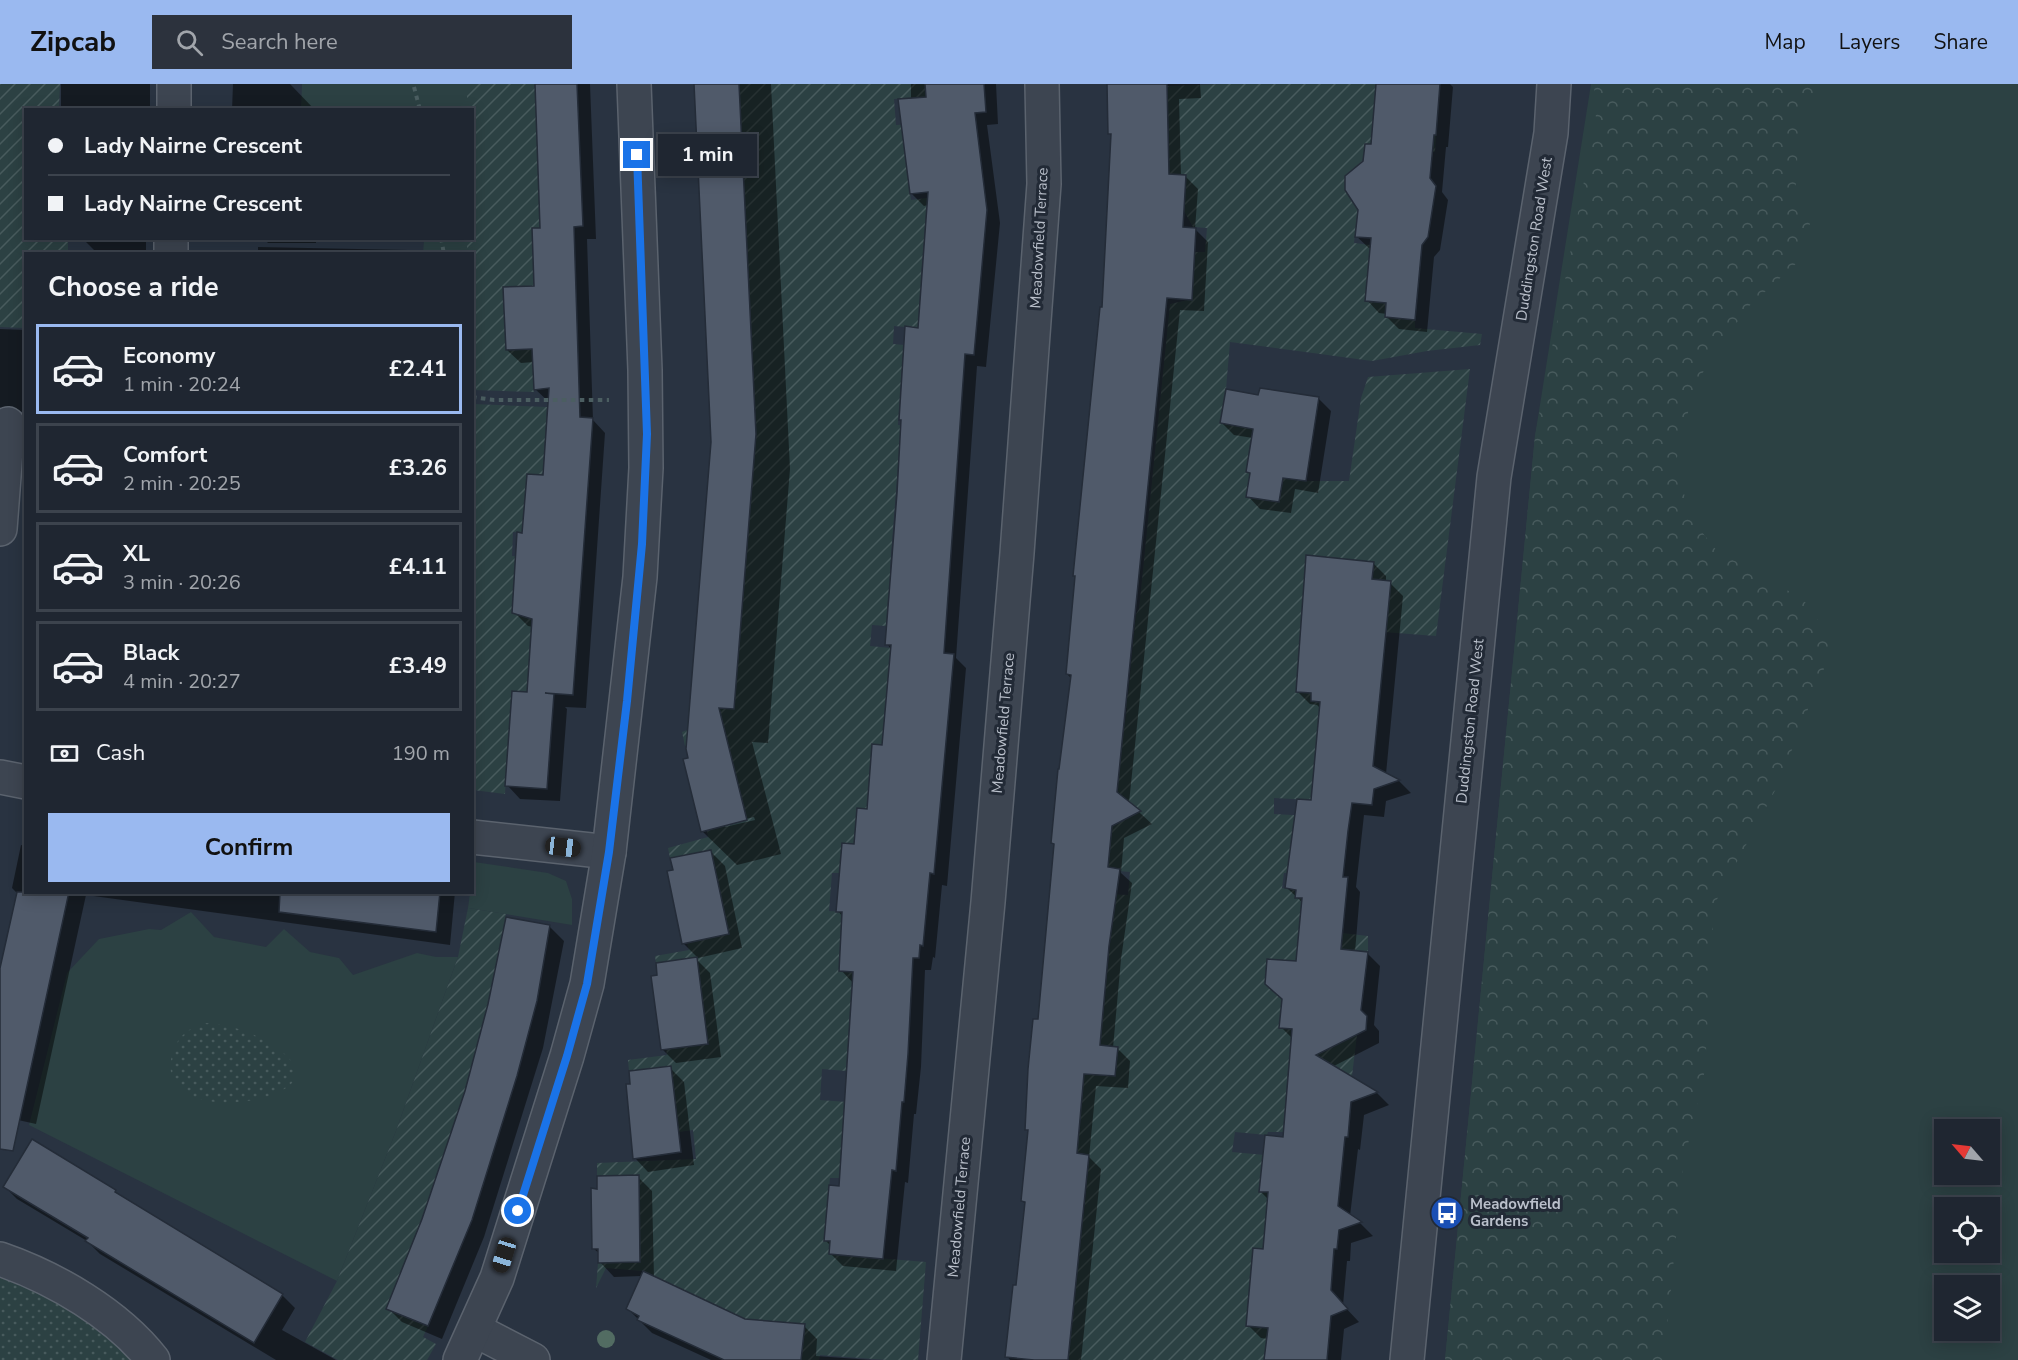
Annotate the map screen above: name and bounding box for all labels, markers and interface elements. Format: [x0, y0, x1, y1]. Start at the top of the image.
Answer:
search box [152, 15, 572, 69]
text: Zipcab [30, 23, 116, 61]
icon: search [173, 26, 206, 59]
text: Search here [221, 27, 338, 57]
text: Map [1764, 28, 1806, 56]
text: Layers [1839, 28, 1900, 56]
text: Share [1933, 28, 1988, 56]
text: Lady Nairne Crescent [84, 131, 302, 161]
callout: 1 min [658, 134, 757, 176]
route end [623, 141, 650, 168]
text: 1 min [682, 141, 733, 168]
street label: Duddingston Road West [1511, 155, 1557, 322]
street label: Meadowfield Terrace [1025, 167, 1053, 309]
text: Lady Nairne Crescent [84, 189, 302, 219]
text: Choose a ride [48, 269, 219, 306]
text: Economy [123, 341, 215, 371]
icon: car [51, 342, 105, 396]
text: £2.41 [389, 354, 447, 384]
text: 1 min · 20:24 [123, 371, 241, 398]
text: Comfort [123, 440, 207, 470]
icon: car [51, 441, 105, 495]
text: £3.26 [389, 453, 447, 483]
text: 2 min · 20:25 [123, 470, 241, 497]
text: XL [123, 539, 150, 569]
icon: car [51, 540, 105, 594]
text: £4.11 [389, 552, 447, 582]
text: 3 min · 20:26 [123, 569, 241, 596]
street label: Duddingston Road West [1451, 637, 1489, 804]
text: Black [123, 638, 179, 668]
icon: car [51, 639, 105, 693]
text: £3.49 [389, 651, 447, 681]
street label: Meadowfield Terrace [987, 652, 1019, 794]
text: 4 min · 20:27 [123, 668, 241, 695]
icon: cash [48, 737, 81, 770]
text: Cash [96, 738, 145, 768]
text: 190 m [392, 740, 450, 767]
button: Confirm [48, 813, 450, 882]
car [544, 836, 582, 858]
north arrow [1934, 1119, 2000, 1185]
map controls [1934, 1119, 2000, 1341]
street label: Meadowfield Terrace [943, 1136, 975, 1278]
place label: Meadowfield Gardens [1470, 1194, 1561, 1231]
bus stop icon: Meadowfield Gardens [1429, 1195, 1465, 1231]
route start [504, 1197, 531, 1224]
button: locate [1934, 1197, 2000, 1263]
car [490, 1235, 518, 1275]
button: layers [1934, 1275, 2000, 1341]

